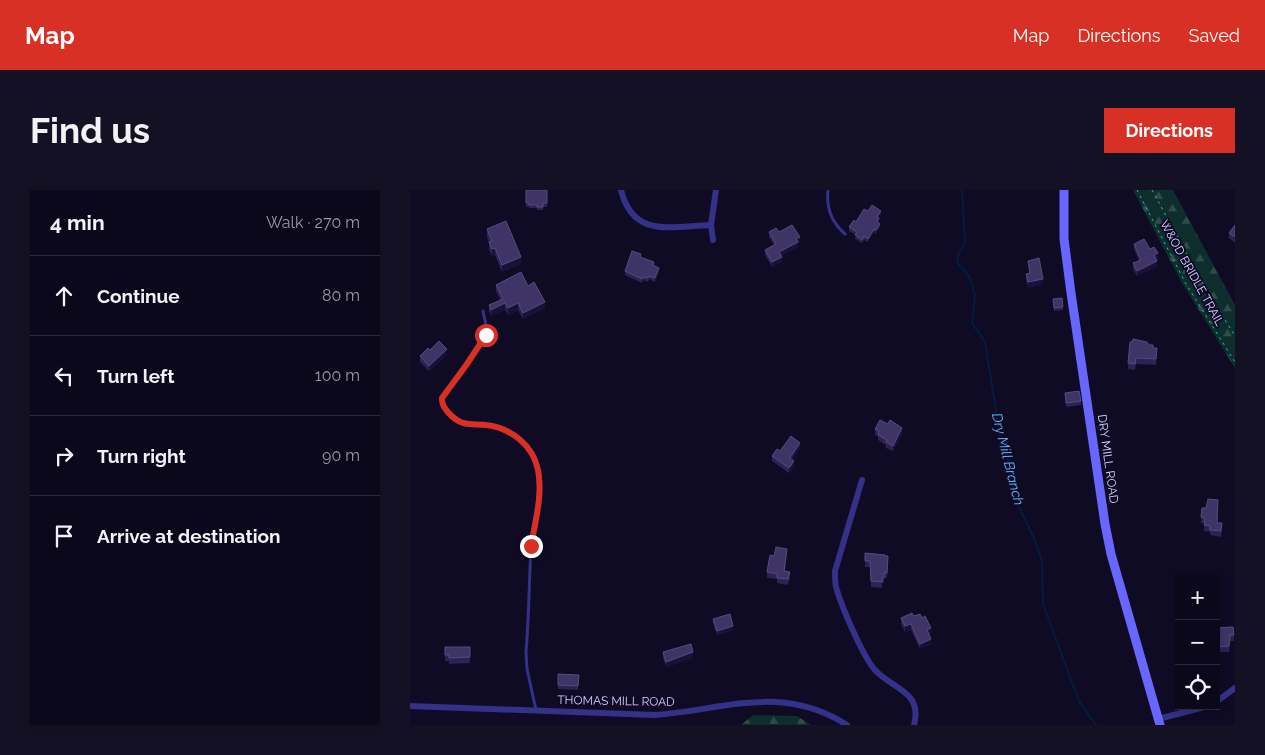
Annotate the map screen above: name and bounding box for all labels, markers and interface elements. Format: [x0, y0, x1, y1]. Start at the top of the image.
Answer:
text: Map [25, 21, 75, 50]
text: Map [1013, 25, 1049, 46]
text: Directions [1077, 25, 1161, 46]
text: Saved [1189, 25, 1240, 46]
button: Directions [1104, 108, 1235, 153]
text: Find us [30, 110, 150, 151]
text: 4 min [50, 210, 105, 235]
text: Walk · 270 m [266, 213, 360, 232]
street label: W&OD BRIDLE TRAIL [1157, 218, 1227, 328]
icon: ahead [50, 282, 78, 310]
text: Continue [97, 285, 180, 307]
text: 80 m [322, 286, 360, 305]
route start [475, 324, 498, 347]
icon: left [50, 362, 78, 390]
text: Turn left [97, 365, 174, 387]
text: 100 m [315, 366, 360, 385]
water label: Dry Mill Branch [989, 411, 1027, 507]
street label: DRY MILL ROAD [1095, 413, 1121, 505]
icon: right [50, 442, 78, 470]
text: Turn right [97, 445, 186, 467]
text: 90 m [322, 446, 360, 465]
icon: arrive [50, 522, 78, 550]
text: Arrive at destination [97, 525, 281, 547]
route end [520, 535, 543, 558]
map controls [1175, 575, 1220, 710]
button: + [1175, 575, 1220, 620]
button: − [1175, 620, 1220, 665]
button: locate [1175, 665, 1220, 710]
street label: THOMAS MILL ROAD [557, 693, 675, 709]

